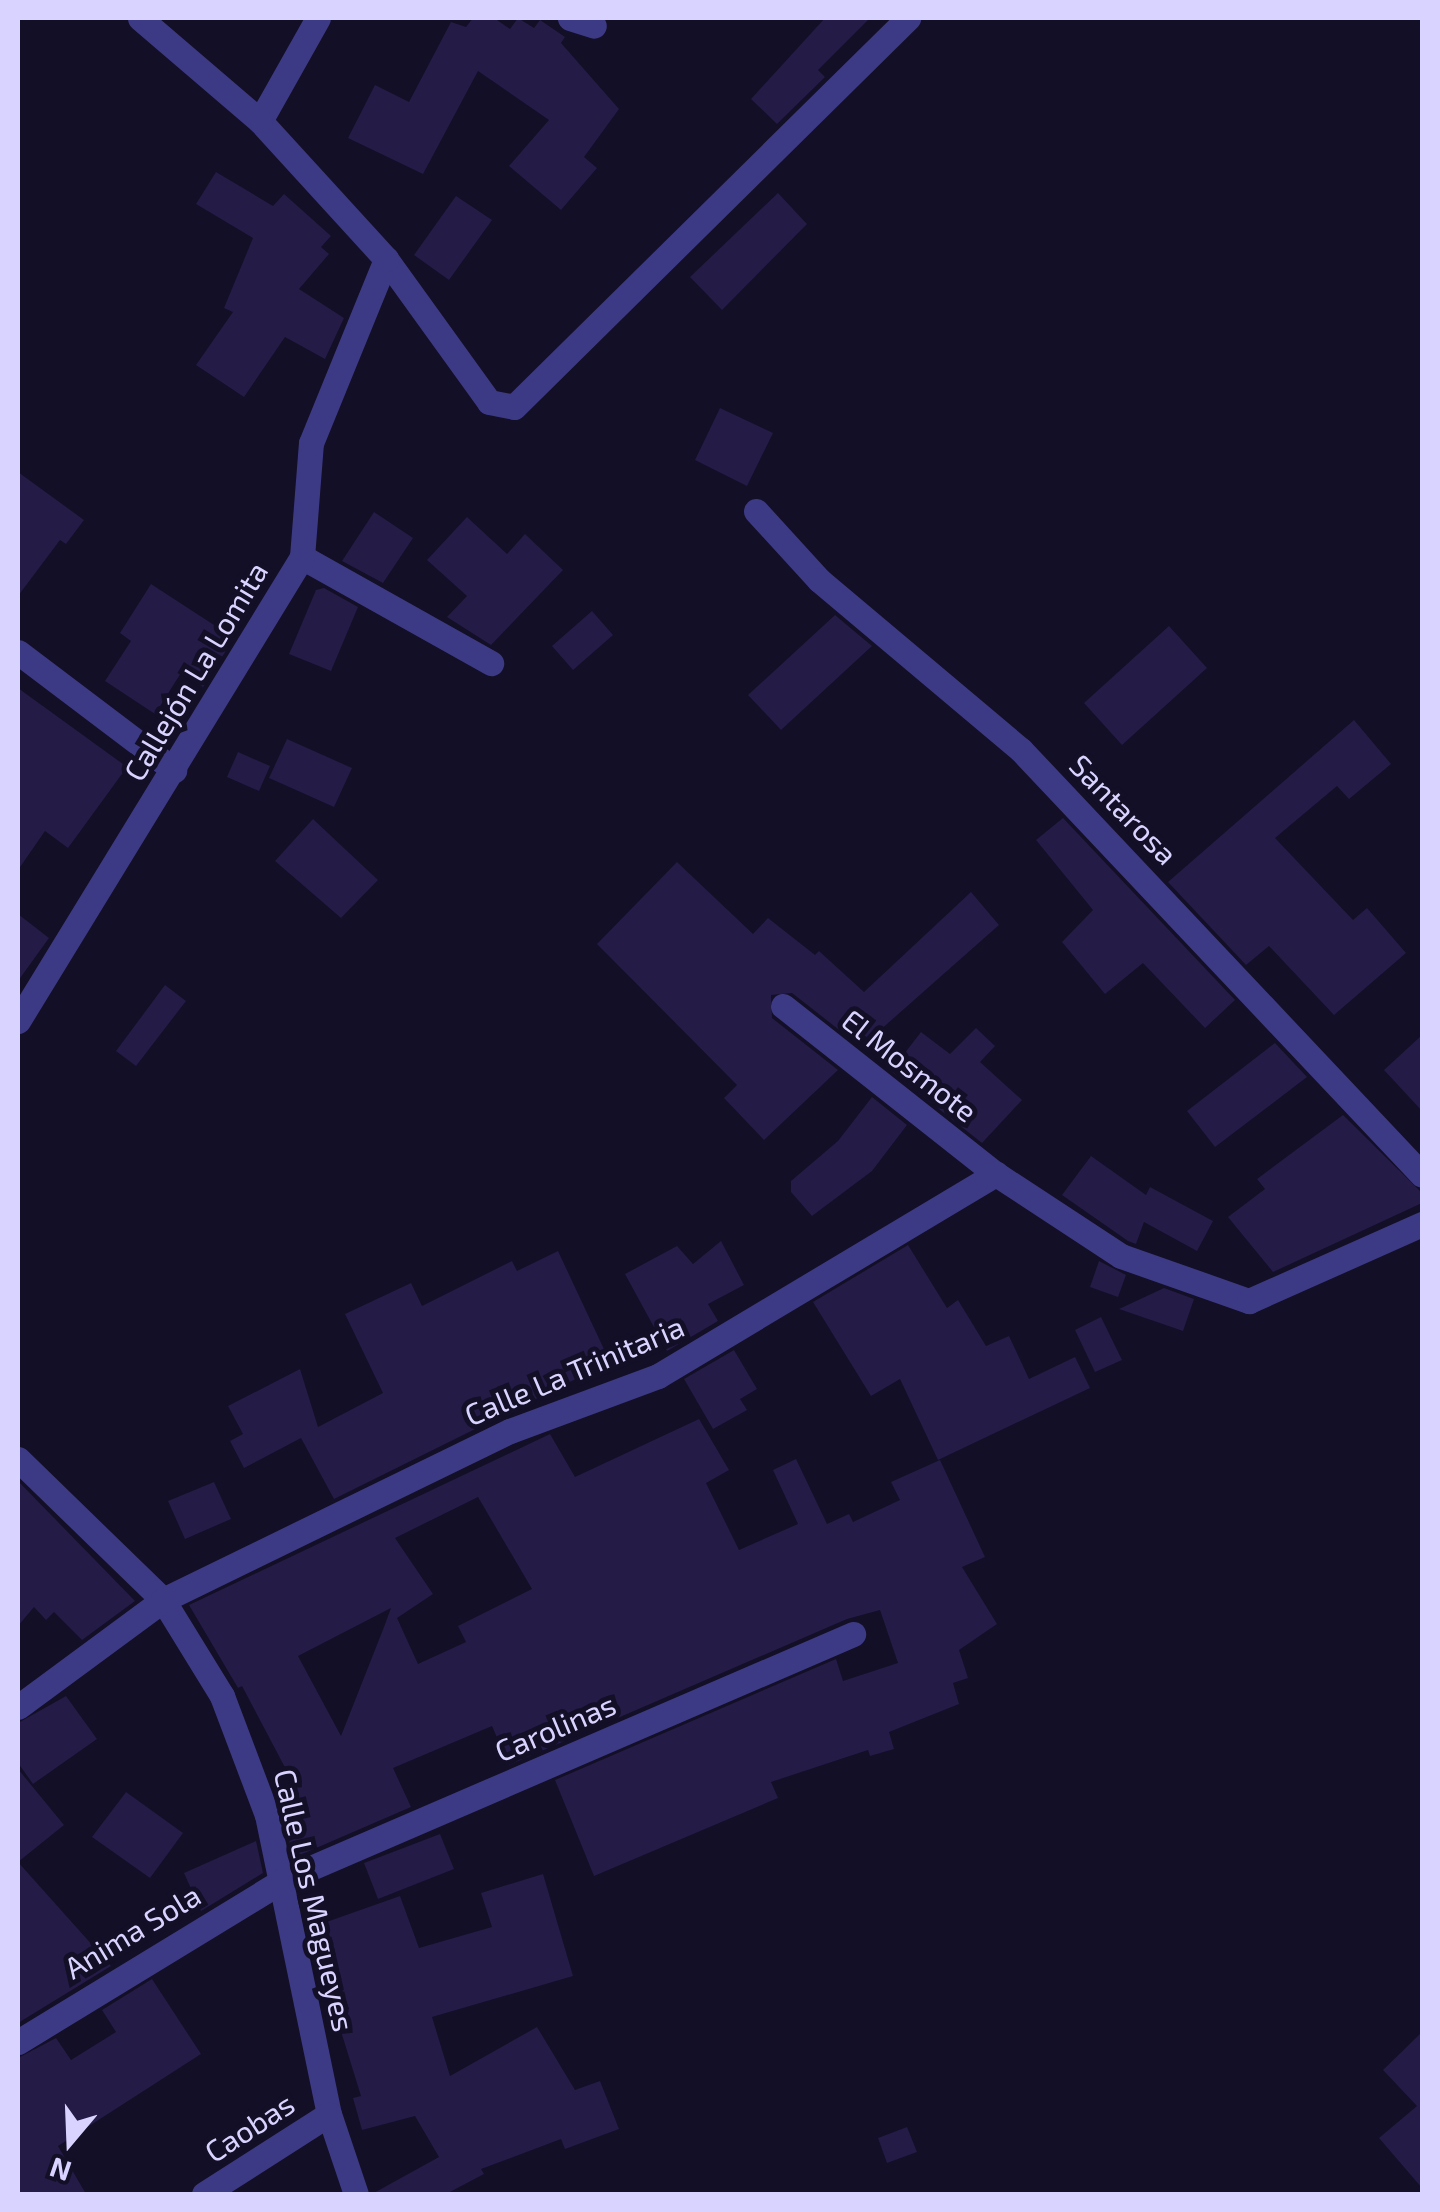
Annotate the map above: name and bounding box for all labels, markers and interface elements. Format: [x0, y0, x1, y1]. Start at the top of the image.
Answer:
street label: Callejón La Lomita [116, 555, 274, 787]
street label: Santarosa [1063, 746, 1185, 872]
street label: El Mosmote [835, 1001, 985, 1129]
street label: Calle La Trinitaria [459, 1307, 689, 1433]
street label: Carolinas [489, 1685, 621, 1769]
street label: Calle Los Magueyes [267, 1765, 363, 2035]
street label: Anima Sola [57, 1876, 207, 1986]
street label: Caobas [198, 2085, 300, 2169]
north arrow [20, 2092, 120, 2192]
text: N [45, 2151, 75, 2190]

